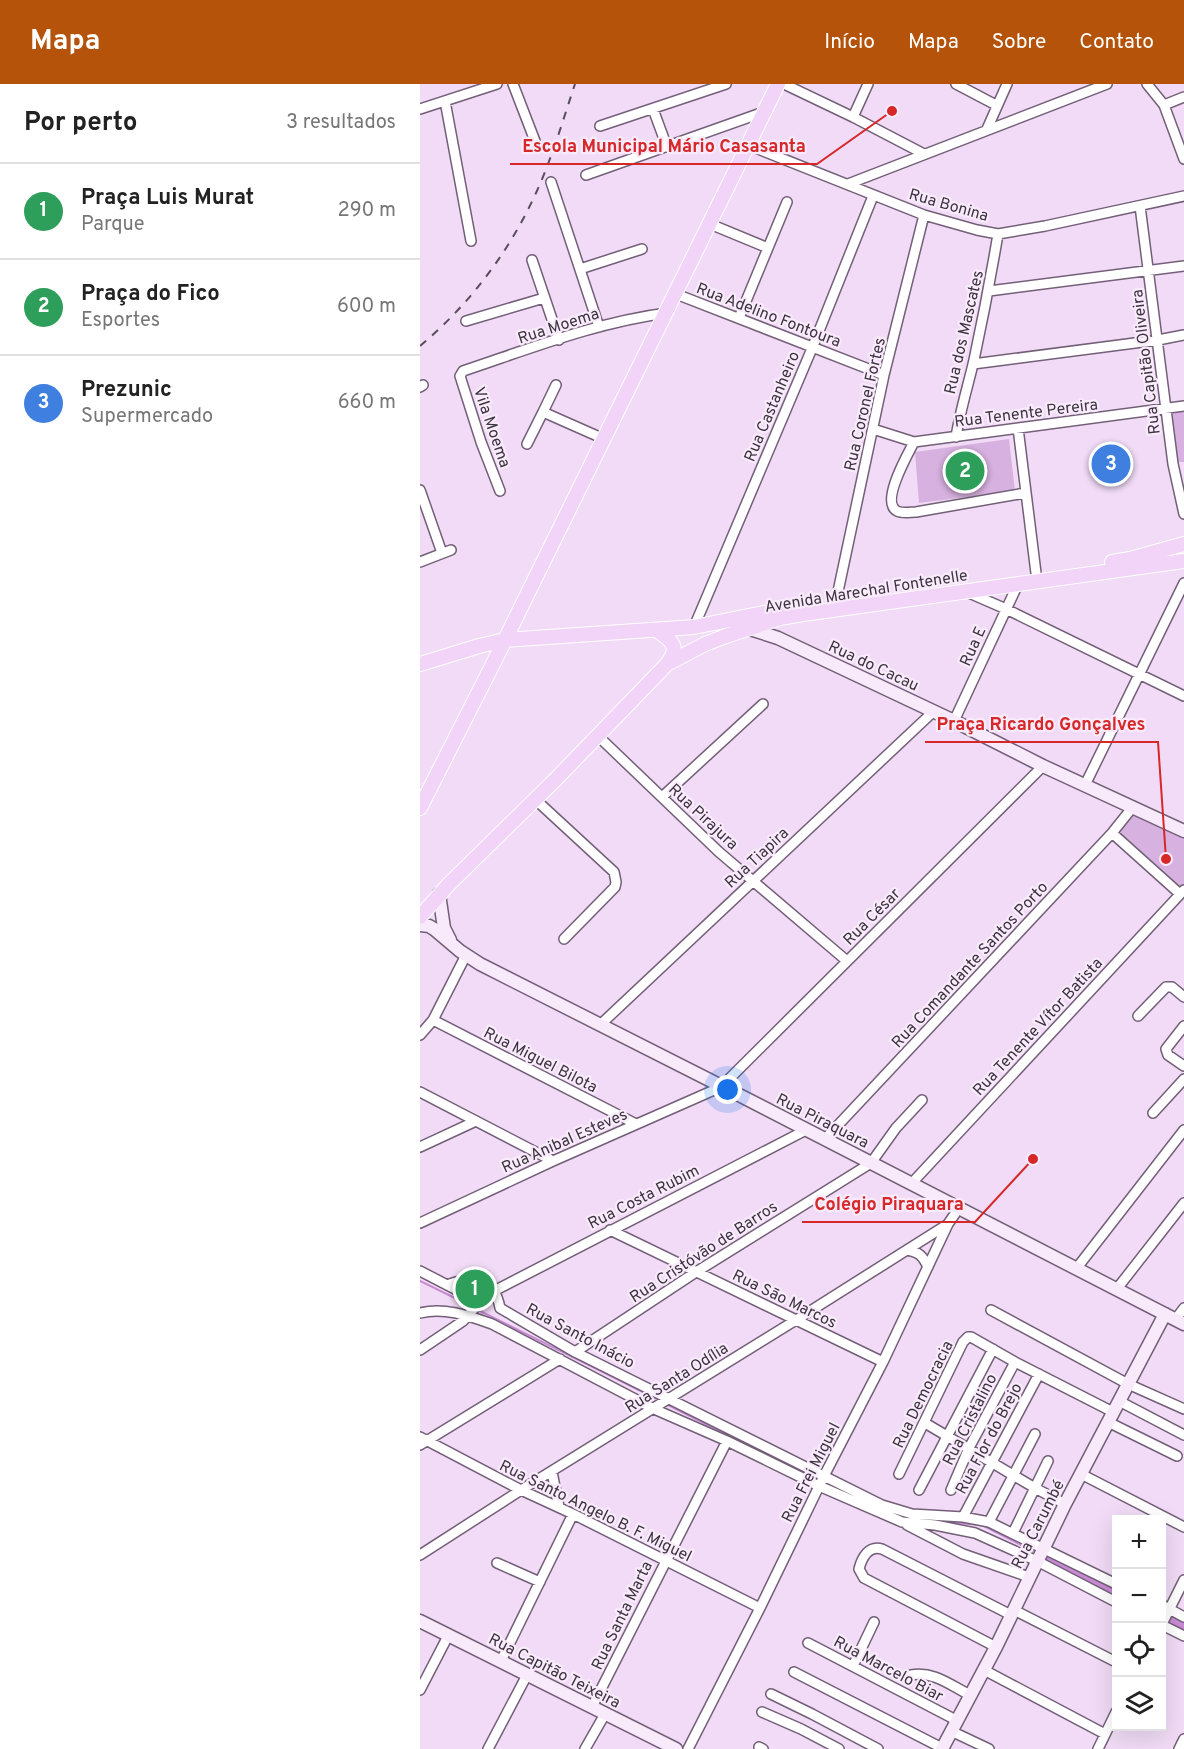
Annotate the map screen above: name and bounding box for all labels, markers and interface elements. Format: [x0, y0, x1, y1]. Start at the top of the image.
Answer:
text: Mapa [30, 24, 100, 60]
text: Início [824, 29, 875, 56]
text: Mapa [908, 29, 959, 56]
text: Sobre [992, 29, 1046, 56]
text: Contato [1079, 29, 1154, 56]
text: Por perto [24, 107, 138, 140]
text: 3 resultados [286, 110, 396, 136]
callout: Escola Municipal Mário Casasanta [510, 128, 817, 164]
text: Escola Municipal Mário Casasanta [522, 136, 806, 159]
text: Praça Luis Murat [81, 185, 254, 212]
street label: Rua Bonina [906, 185, 991, 227]
text: 1 [40, 198, 48, 224]
text: 290 m [338, 198, 396, 224]
text: Parque [81, 212, 144, 238]
street label: Rua dos Mascates [941, 268, 989, 396]
street label: Rua Adelino Fontoura [693, 279, 843, 353]
text: Praça do Fico [81, 281, 220, 308]
street label: Rua Capitão Oliveira [1128, 288, 1166, 435]
text: 2 [37, 294, 50, 320]
text: 600 m [337, 294, 396, 320]
street label: Rua Moema [515, 304, 602, 349]
text: Esportes [81, 308, 160, 334]
street label: Rua Coronel Fortes [841, 336, 891, 473]
street label: Rua Castanheiro [741, 348, 805, 465]
text: Prezunic [81, 377, 172, 404]
street label: Vila Moema [468, 385, 514, 471]
text: 3 [38, 390, 50, 416]
text: 660 m [338, 390, 396, 416]
street label: Rua Tenente Pereira [953, 395, 1099, 433]
text: Supermercado [81, 404, 213, 430]
pin: 3 [1092, 442, 1130, 487]
pin: 2 [946, 448, 984, 494]
street label: Avenida Marechal Fontenelle [763, 566, 969, 618]
street label: Rua E [956, 624, 991, 670]
street label: Rua do Cacau [825, 637, 922, 697]
callout: Praça Ricardo Gonçalves [925, 706, 1158, 742]
text: Praça Ricardo Gonçalves [937, 714, 1145, 737]
street label: Rua Pirajura [664, 780, 742, 855]
street label: Rua Tiapira [721, 824, 794, 893]
street label: Rua Comandante Santos Porto [888, 878, 1053, 1053]
street label: Rua César [840, 885, 905, 950]
street label: Rua Tenente Vítor Batista [969, 954, 1108, 1101]
street label: Rua Miguel Bilota [480, 1024, 600, 1098]
your location [713, 1075, 742, 1104]
street label: Rua Piraquara [772, 1090, 872, 1154]
street label: Rua Anibal Esteves [499, 1105, 631, 1179]
street label: Rua Costa Rubim [585, 1161, 703, 1234]
callout: Colégio Piraquara [802, 1186, 975, 1222]
text: Colégio Piraquara [814, 1194, 964, 1217]
street label: Rua Cristóvão de Barros [626, 1197, 782, 1308]
pin: 1 [456, 1266, 494, 1312]
street label: Rua Sāo Marcos [729, 1266, 840, 1334]
street label: Rua Santo Inácio [522, 1300, 638, 1374]
street label: Rua Democracia [889, 1338, 958, 1452]
street label: Rua Santa Odília [622, 1339, 732, 1418]
street label: Rua Cristalino [939, 1371, 1002, 1469]
street label: Rua Flor do Brejo [952, 1380, 1028, 1498]
street label: Rua Frei Miguel [778, 1420, 846, 1526]
street label: Rua Santo Angelo B. F. Miguel [496, 1456, 695, 1567]
street label: Rua Carumbé [1008, 1477, 1070, 1573]
map controls [1112, 1515, 1166, 1731]
button: + [1112, 1515, 1166, 1569]
street label: Rua Santa Marta [588, 1558, 658, 1674]
button: − [1112, 1569, 1166, 1623]
button: locate [1112, 1623, 1166, 1677]
street label: Rua Capitão Teixeira [485, 1630, 623, 1714]
street label: Rua Marcelo Biar [830, 1632, 946, 1707]
button: layers [1112, 1677, 1166, 1731]

